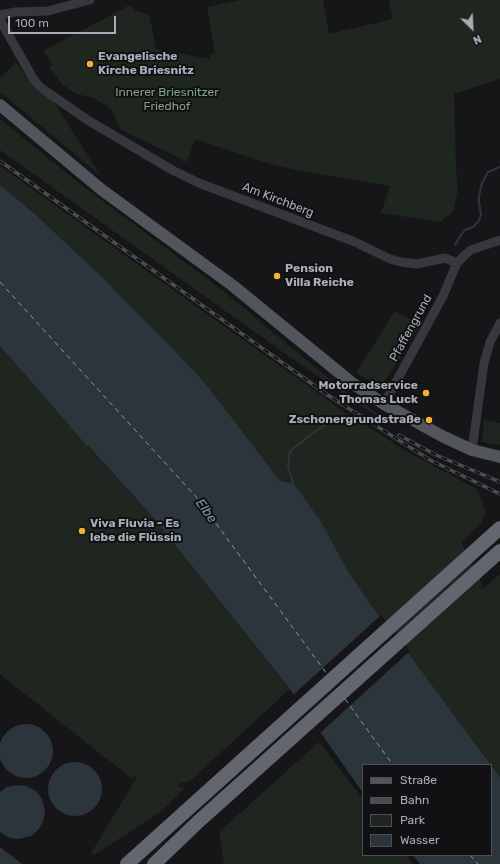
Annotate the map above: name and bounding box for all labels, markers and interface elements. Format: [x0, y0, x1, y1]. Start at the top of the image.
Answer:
scale bar [10, 8, 118, 34]
north arrow [452, 8, 492, 48]
text: 100 m [15, 16, 49, 30]
text: N [471, 32, 483, 47]
place label: Evangelische Kirche Briesnitz [98, 50, 194, 78]
marker: Evangelische Kirche Briesnitz [85, 59, 95, 69]
park label: Innerer Briesnitzer Friedhof [115, 86, 219, 114]
street label: Am Kirchberg [240, 180, 316, 220]
place label: Pension Villa Reiche [285, 262, 354, 290]
marker: Pension Villa Reiche [272, 271, 282, 281]
street label: Pfaffengrund [387, 292, 435, 364]
place label: Motorradservice Thomas Luck [318, 379, 418, 407]
marker: Motorradservice Thomas Luck [421, 388, 431, 398]
place label: Zschonergrundstraße [289, 413, 421, 427]
marker: Zschonergrundstraße [424, 415, 434, 425]
water label: Elbe [192, 496, 220, 526]
place label: Viva Fluvia - Es lebe die Flüssin [90, 517, 181, 545]
marker: Viva Fluvia - Es lebe die Flüssin [77, 526, 87, 536]
legend [362, 764, 492, 856]
text: Straße [400, 773, 437, 787]
text: Bahn [400, 793, 429, 807]
text: Park [400, 813, 425, 827]
text: Wasser [400, 833, 440, 847]

